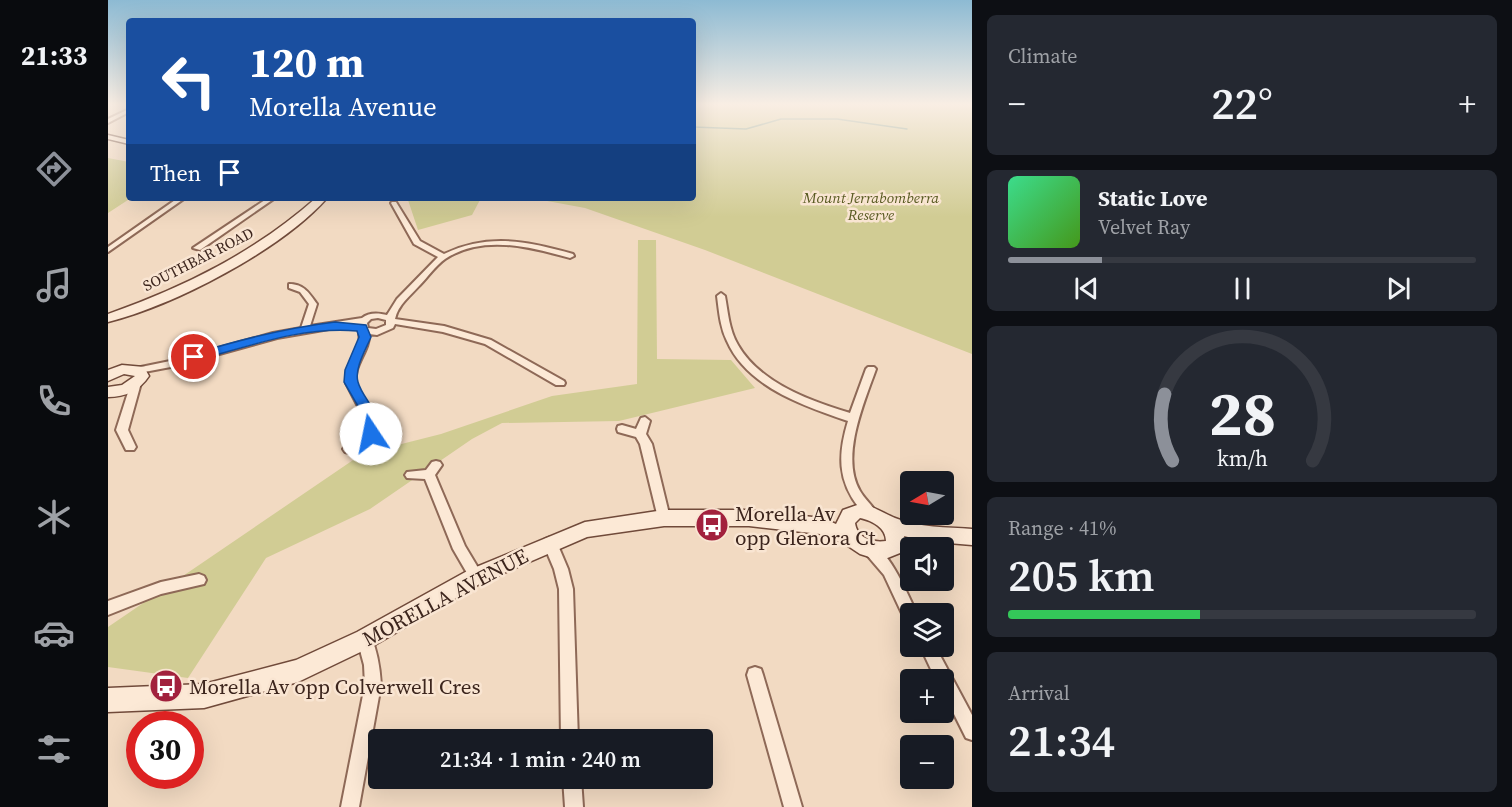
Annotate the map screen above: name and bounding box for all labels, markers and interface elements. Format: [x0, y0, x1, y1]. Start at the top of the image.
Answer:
text: 120 m [249, 33, 364, 91]
text: 21:33 [21, 37, 87, 74]
icon: left [150, 42, 228, 120]
text: Climate [1008, 42, 1077, 70]
text: 22° [1211, 72, 1273, 134]
text: − [1008, 81, 1026, 126]
text: + [1459, 81, 1476, 126]
text: Morella Avenue [249, 88, 437, 125]
icon: directions [33, 148, 75, 190]
icon: arrive [213, 156, 246, 189]
text: Then [150, 158, 201, 188]
text: Static Love [1098, 183, 1208, 213]
park label: Mount Jerrabomberra Reserve [802, 187, 939, 225]
text: Velvet Ray [1098, 213, 1190, 241]
street label: SOUTHBAR ROAD [139, 222, 257, 296]
icon: music [33, 264, 75, 306]
icon: previous [1070, 272, 1103, 305]
icon: pause [1226, 272, 1259, 305]
icon: next [1382, 272, 1415, 305]
pin [168, 331, 219, 382]
icon: arrive [177, 340, 210, 373]
text: 28 [1208, 370, 1276, 456]
icon: phone [33, 380, 75, 422]
position arrow [339, 402, 403, 466]
text: km/h [1216, 444, 1268, 473]
north arrow [900, 471, 954, 525]
map controls [900, 471, 954, 789]
icon: climate [33, 496, 75, 538]
place label: Morella Av opp Glenora Ct [735, 499, 876, 552]
bus stop icon: Morella Av opp Glenora Ct [694, 507, 730, 543]
text: Range · 41% [1008, 514, 1117, 542]
button: sound [900, 537, 954, 591]
street label: MORELLA AVENUE [357, 541, 533, 653]
text: 205 km [1008, 544, 1155, 606]
button: layers [900, 603, 954, 657]
icon: car [33, 612, 75, 654]
bus stop icon: Morella Av opp Colverwell Cres [148, 668, 184, 704]
button: + [900, 669, 954, 723]
place label: Morella Av opp Colverwell Cres [189, 672, 481, 701]
text: Arrival [1008, 679, 1070, 707]
text: 21:34 [1008, 709, 1115, 771]
speed limit sign: 30 [126, 711, 204, 789]
icon: filters [33, 728, 75, 770]
button: − [900, 735, 954, 789]
text: 21:34 · 1 min · 240 m [440, 744, 641, 774]

